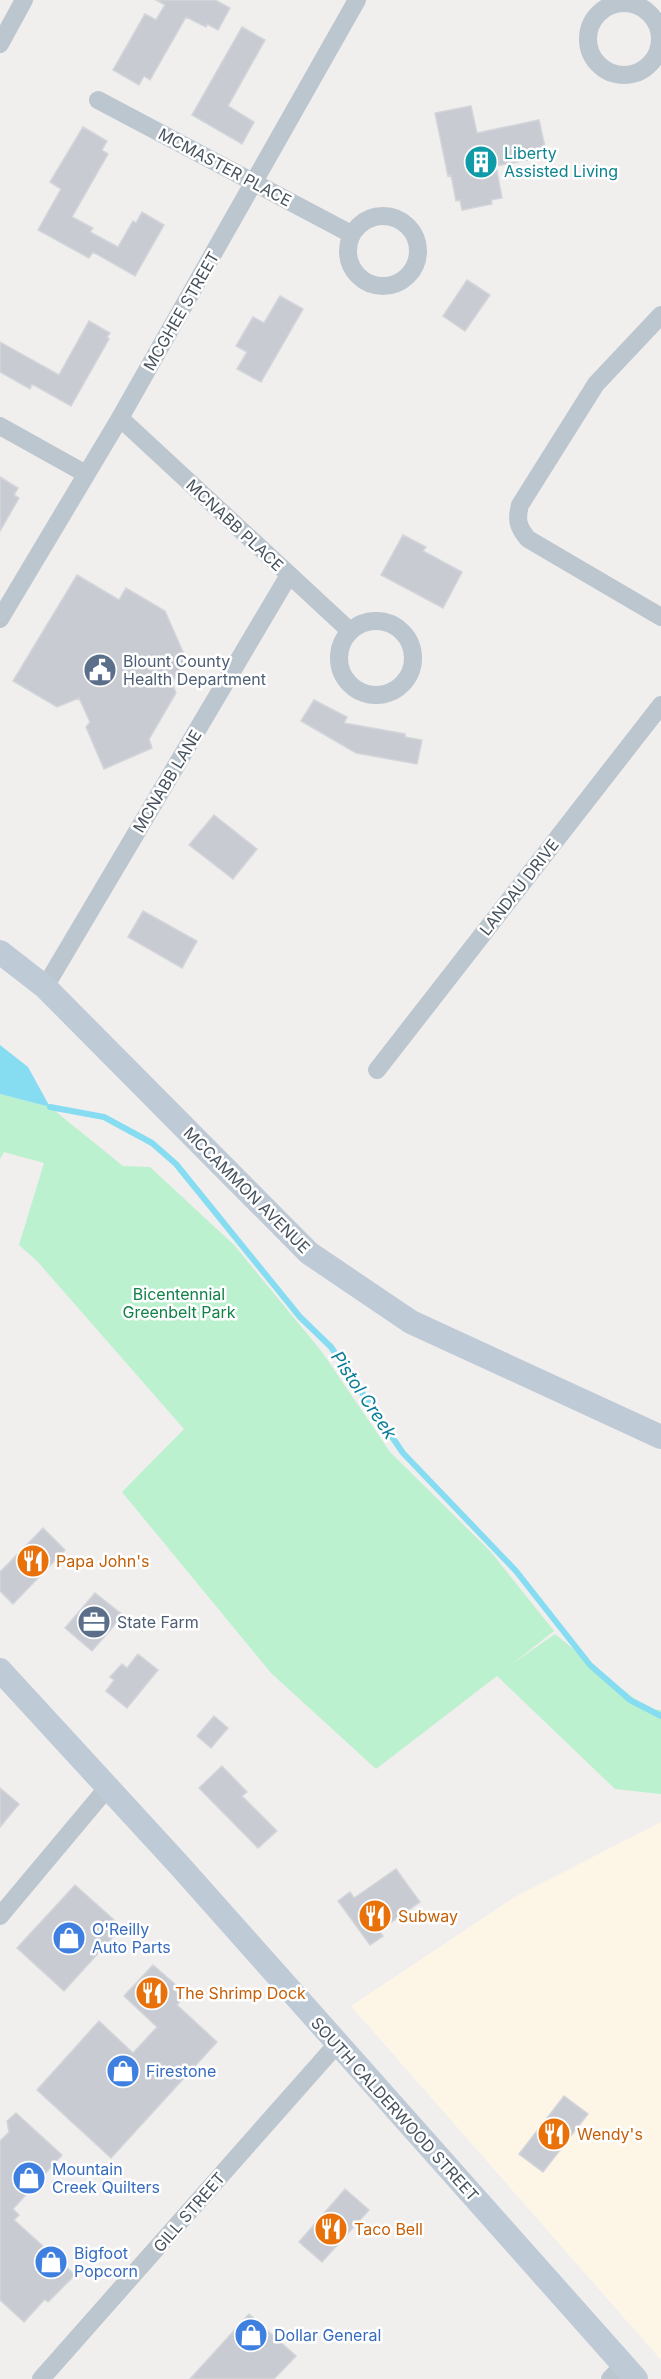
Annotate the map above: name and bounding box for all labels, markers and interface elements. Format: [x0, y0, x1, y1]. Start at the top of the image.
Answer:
street label: MCMASTER PLACE [155, 123, 295, 211]
place label: Liberty Assisted Living [504, 143, 618, 181]
building icon: Liberty Assisted Living [463, 144, 499, 180]
street label: MCGHEE STREET [139, 248, 223, 374]
street label: MCNABB PLACE [182, 475, 288, 575]
place label: Blount County Health Department [123, 651, 266, 689]
public building icon: Blount County Health Department [82, 652, 118, 688]
street label: MCNABB LANE [128, 726, 206, 836]
street label: LANDAU DRIVE [475, 835, 563, 939]
street label: MCCAMMON AVENUE [180, 1123, 314, 1257]
park label: Bicentennial Greenbelt Park [122, 1284, 236, 1322]
water label: Pistol Creek [327, 1347, 402, 1444]
restaurant icon: Papa John's [15, 1543, 51, 1579]
place label: Papa John's [56, 1551, 150, 1571]
office icon: State Farm [76, 1604, 112, 1640]
place label: State Farm [117, 1612, 199, 1632]
restaurant icon: Subway [357, 1898, 393, 1934]
place label: Subway [398, 1906, 458, 1926]
place label: O'Reilly Auto Parts [92, 1919, 171, 1957]
shop icon: O'Reilly Auto Parts [51, 1920, 87, 1956]
restaurant icon: The Shrimp Dock [134, 1975, 170, 2011]
place label: The Shrimp Dock [175, 1983, 306, 2003]
street label: SOUTH CALDERWOOD STREET [307, 2013, 483, 2205]
shop icon: Firestone [105, 2053, 141, 2089]
place label: Firestone [146, 2061, 216, 2081]
restaurant icon: Wendy's [536, 2116, 572, 2152]
place label: Wendy's [577, 2124, 643, 2144]
place label: Mountain Creek Quilters [52, 2159, 160, 2197]
shop icon: Mountain Creek Quilters [11, 2160, 47, 2196]
street label: GILL STREET [149, 2168, 229, 2256]
restaurant icon: Taco Bell [313, 2211, 349, 2247]
place label: Taco Bell [354, 2219, 423, 2239]
place label: Bigfoot Popcorn [74, 2243, 138, 2281]
shop icon: Bigfoot Popcorn [33, 2244, 69, 2280]
shop icon: Dollar General [233, 2317, 269, 2353]
place label: Dollar General [274, 2325, 381, 2345]

